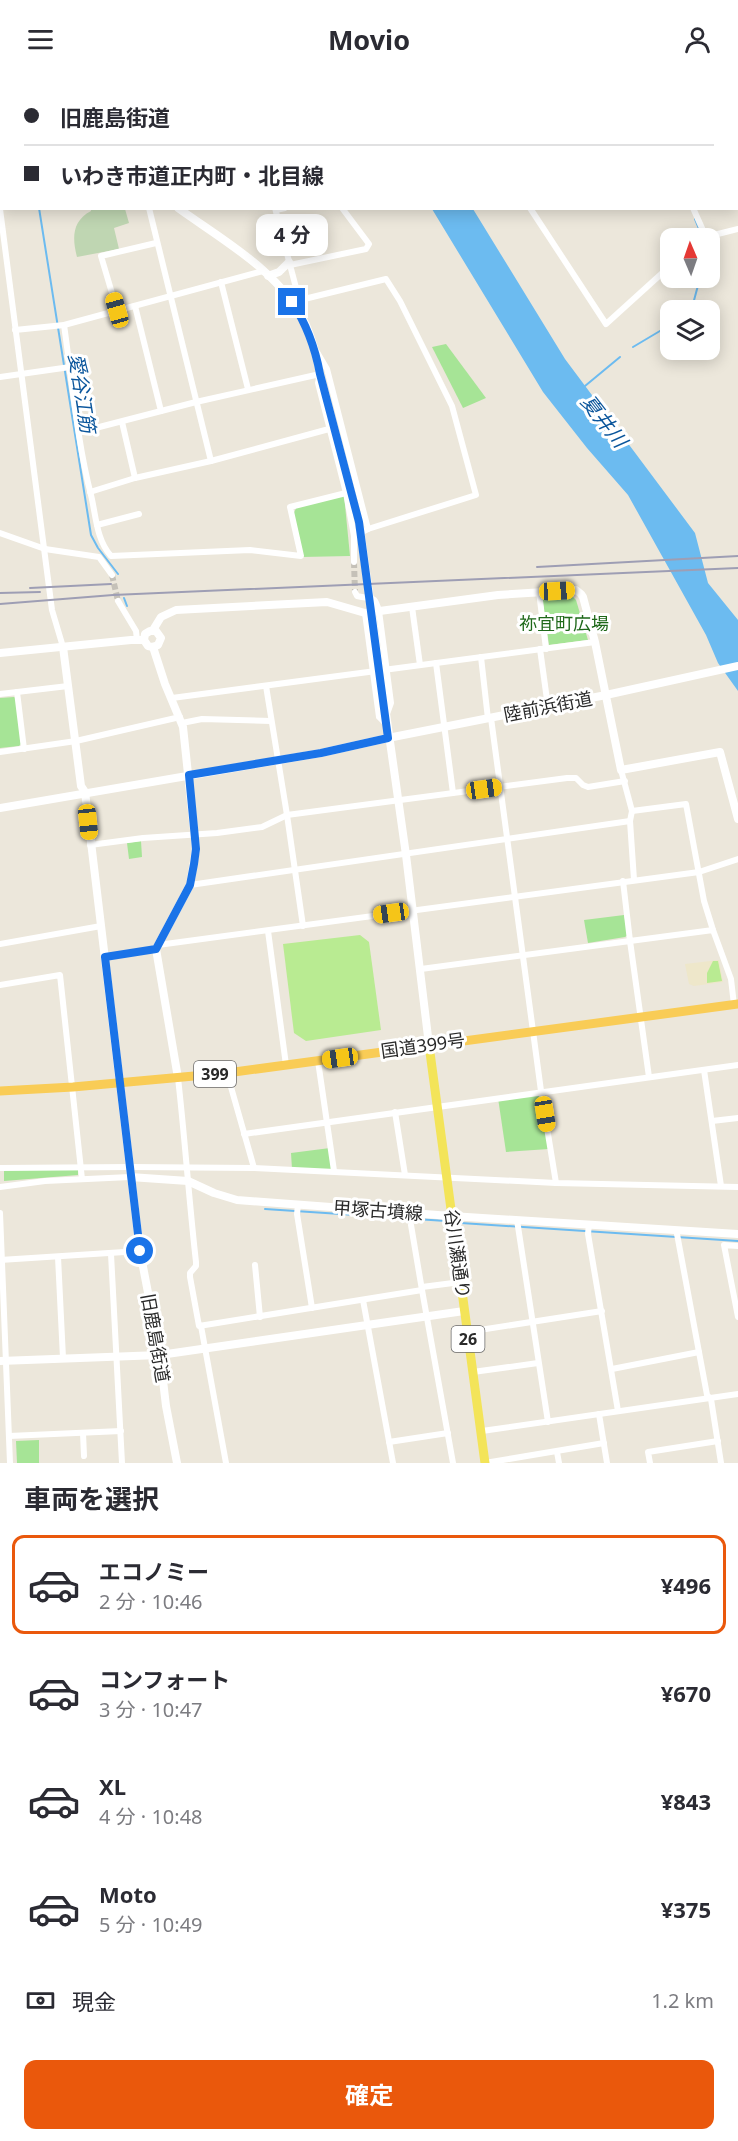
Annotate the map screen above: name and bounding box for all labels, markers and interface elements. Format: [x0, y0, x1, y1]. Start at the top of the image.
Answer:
text: Movio [328, 21, 410, 58]
icon: menu [24, 23, 57, 56]
icon: person [681, 23, 714, 56]
text: 旧鹿島街道 [60, 102, 170, 132]
text: いわき市道正内町・北目線 [60, 160, 324, 190]
callout: 4 分 [256, 215, 328, 257]
text: 4 分 [274, 221, 310, 248]
north arrow [660, 228, 720, 288]
map controls [660, 228, 720, 360]
route end [278, 288, 305, 315]
car [103, 290, 131, 330]
button: layers [660, 300, 720, 360]
water label: 愛谷江筋 [63, 351, 103, 438]
water label: 夏井川 [575, 389, 635, 454]
car [539, 581, 575, 601]
park label: 祢宜町広場 [519, 611, 609, 635]
street label: 陸前浜街道 [501, 686, 594, 726]
car [465, 778, 503, 800]
car [77, 803, 99, 841]
car [372, 902, 410, 924]
street label: 国道399号 [379, 1027, 467, 1063]
car [321, 1047, 359, 1069]
road number: 399 [194, 1061, 236, 1087]
car [533, 1095, 557, 1133]
street label: 甲塚古墳線 [332, 1195, 424, 1225]
street label: 谷川瀬通り [440, 1208, 476, 1300]
route start [126, 1237, 153, 1264]
street label: 旧鹿島街道 [136, 1291, 176, 1384]
road number: 26 [452, 1326, 484, 1352]
text: 車両を選択 [24, 1480, 159, 1517]
text: エコノミー [99, 1556, 209, 1586]
icon: car [27, 1558, 81, 1612]
text: ¥496 [661, 1570, 711, 1600]
text: 2 分 · 10:46 [99, 1588, 203, 1615]
text: コンフォート [99, 1664, 230, 1694]
icon: car [27, 1666, 81, 1720]
text: ¥670 [661, 1678, 711, 1708]
text: 3 分 · 10:47 [99, 1696, 203, 1723]
text: XL [99, 1771, 126, 1801]
icon: car [27, 1774, 81, 1828]
text: ¥843 [661, 1786, 711, 1816]
text: 4 分 · 10:48 [99, 1803, 203, 1830]
text: Moto [99, 1879, 157, 1909]
icon: car [27, 1882, 81, 1936]
text: ¥375 [661, 1894, 711, 1924]
text: 5 分 · 10:49 [99, 1911, 203, 1938]
icon: cash [24, 1984, 57, 2017]
text: 現金 [72, 1986, 116, 2016]
text: 1.2 km [651, 1987, 714, 2014]
button: 確定 [24, 2060, 714, 2129]

